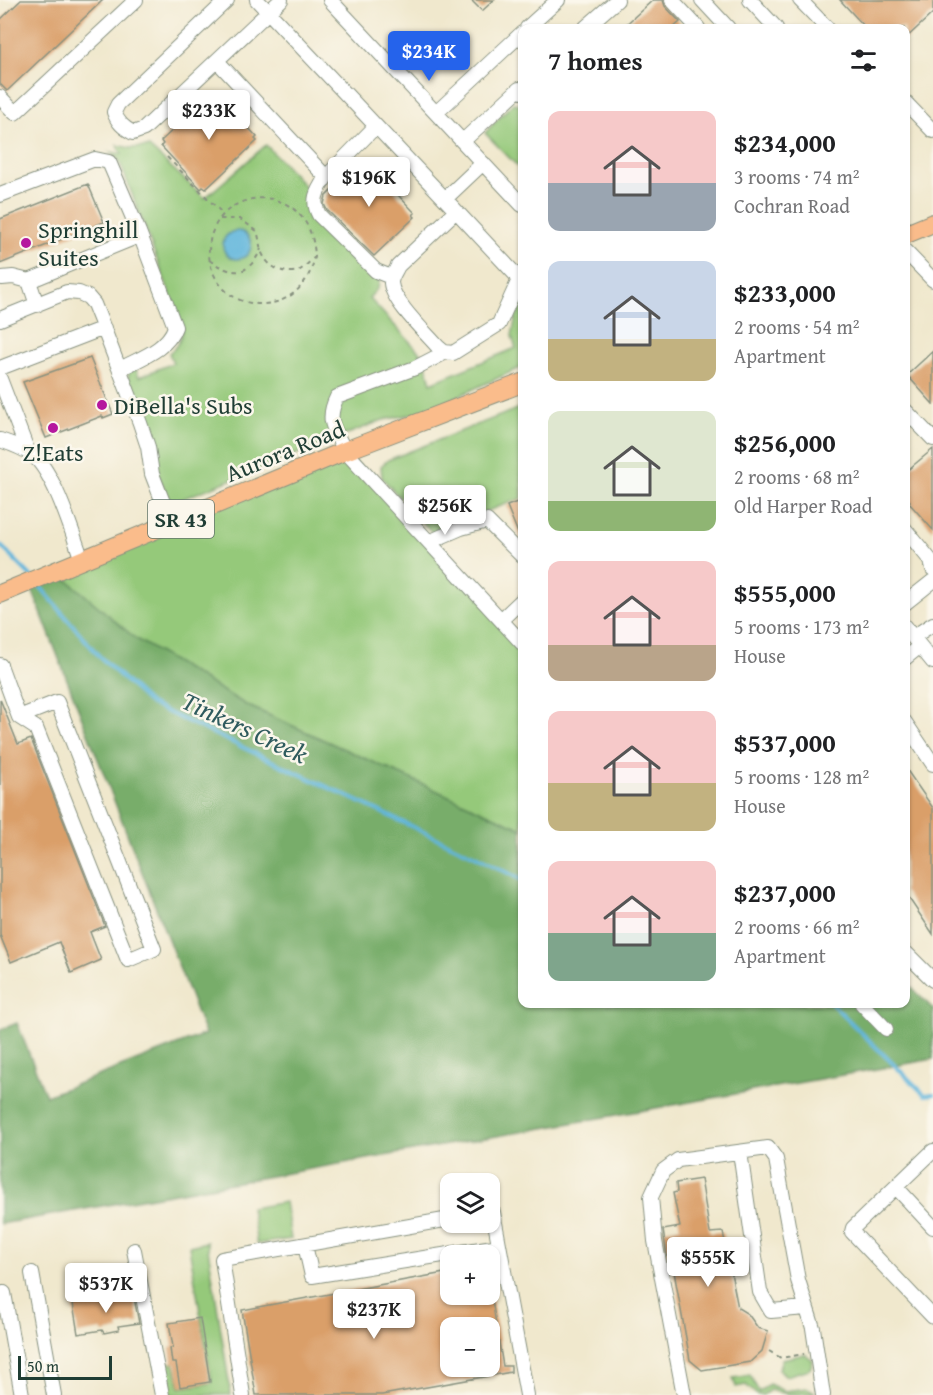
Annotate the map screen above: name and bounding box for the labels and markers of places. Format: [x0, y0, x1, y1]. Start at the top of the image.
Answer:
pin: $234K [387, 31, 471, 82]
pin: $233K [167, 90, 251, 141]
pin: $196K [327, 157, 411, 208]
place label: Springhill Suites [38, 212, 139, 275]
marker: Springhill Suites [19, 236, 33, 250]
place label: DiBella's Subs [114, 388, 253, 423]
marker: DiBella's Subs [95, 398, 109, 412]
marker: Z!Eats [46, 421, 60, 435]
place label: Z!Eats [22, 435, 84, 470]
pin: $256K [403, 485, 487, 536]
pin: $555K [666, 1237, 750, 1288]
pin: $537K [64, 1263, 148, 1314]
pin: $237K [332, 1289, 416, 1340]

